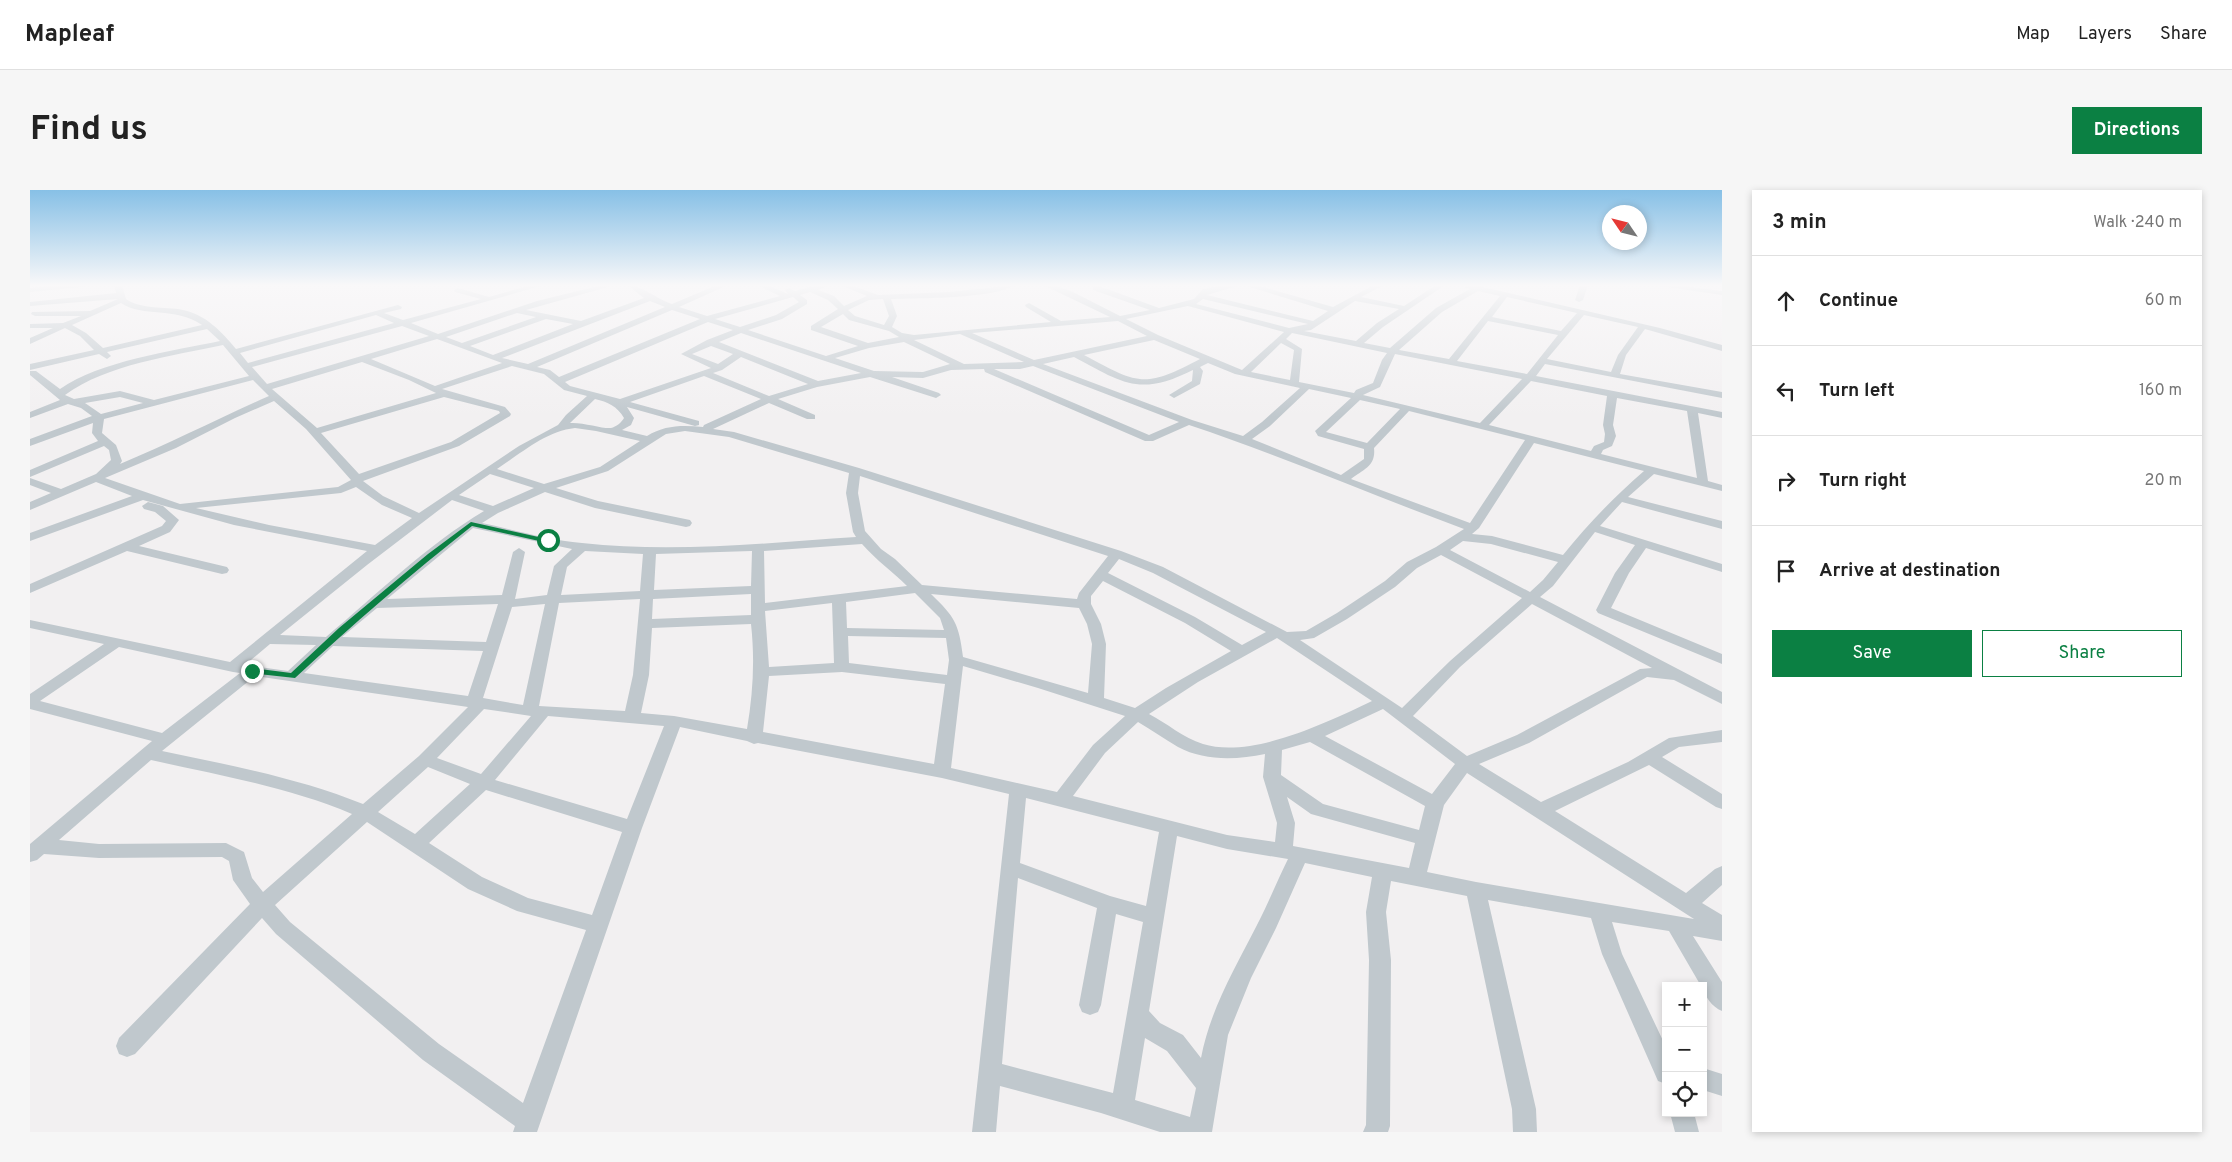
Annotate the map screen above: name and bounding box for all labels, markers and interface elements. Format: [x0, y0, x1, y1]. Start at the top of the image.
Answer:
text: Mapleaf [25, 20, 114, 50]
text: Map [2016, 23, 2050, 46]
text: Layers [2078, 23, 2132, 46]
text: Share [2160, 23, 2207, 46]
button: Directions [2072, 107, 2202, 154]
text: Find us [30, 108, 148, 152]
north arrow [1602, 205, 1647, 250]
text: 3 min [1772, 209, 1827, 236]
text: Walk · 240 m [2093, 213, 2182, 233]
icon: ahead [1772, 287, 1800, 315]
text: Continue [1819, 289, 1898, 313]
text: 60 m [2145, 291, 2182, 311]
icon: left [1772, 377, 1800, 405]
text: Turn left [1819, 379, 1895, 403]
text: 160 m [2139, 381, 2182, 401]
icon: right [1772, 467, 1800, 495]
text: Turn right [1819, 469, 1907, 493]
text: 20 m [2145, 471, 2182, 491]
route start [537, 529, 560, 552]
icon: arrive [1772, 557, 1800, 585]
text: Arrive at destination [1819, 559, 2000, 583]
button: Save [1772, 630, 1972, 677]
button: Share [1982, 630, 2182, 677]
route end [241, 660, 264, 683]
map controls [1662, 982, 1707, 1117]
button: + [1662, 982, 1707, 1027]
button: − [1662, 1027, 1707, 1072]
button: locate [1662, 1072, 1707, 1117]

